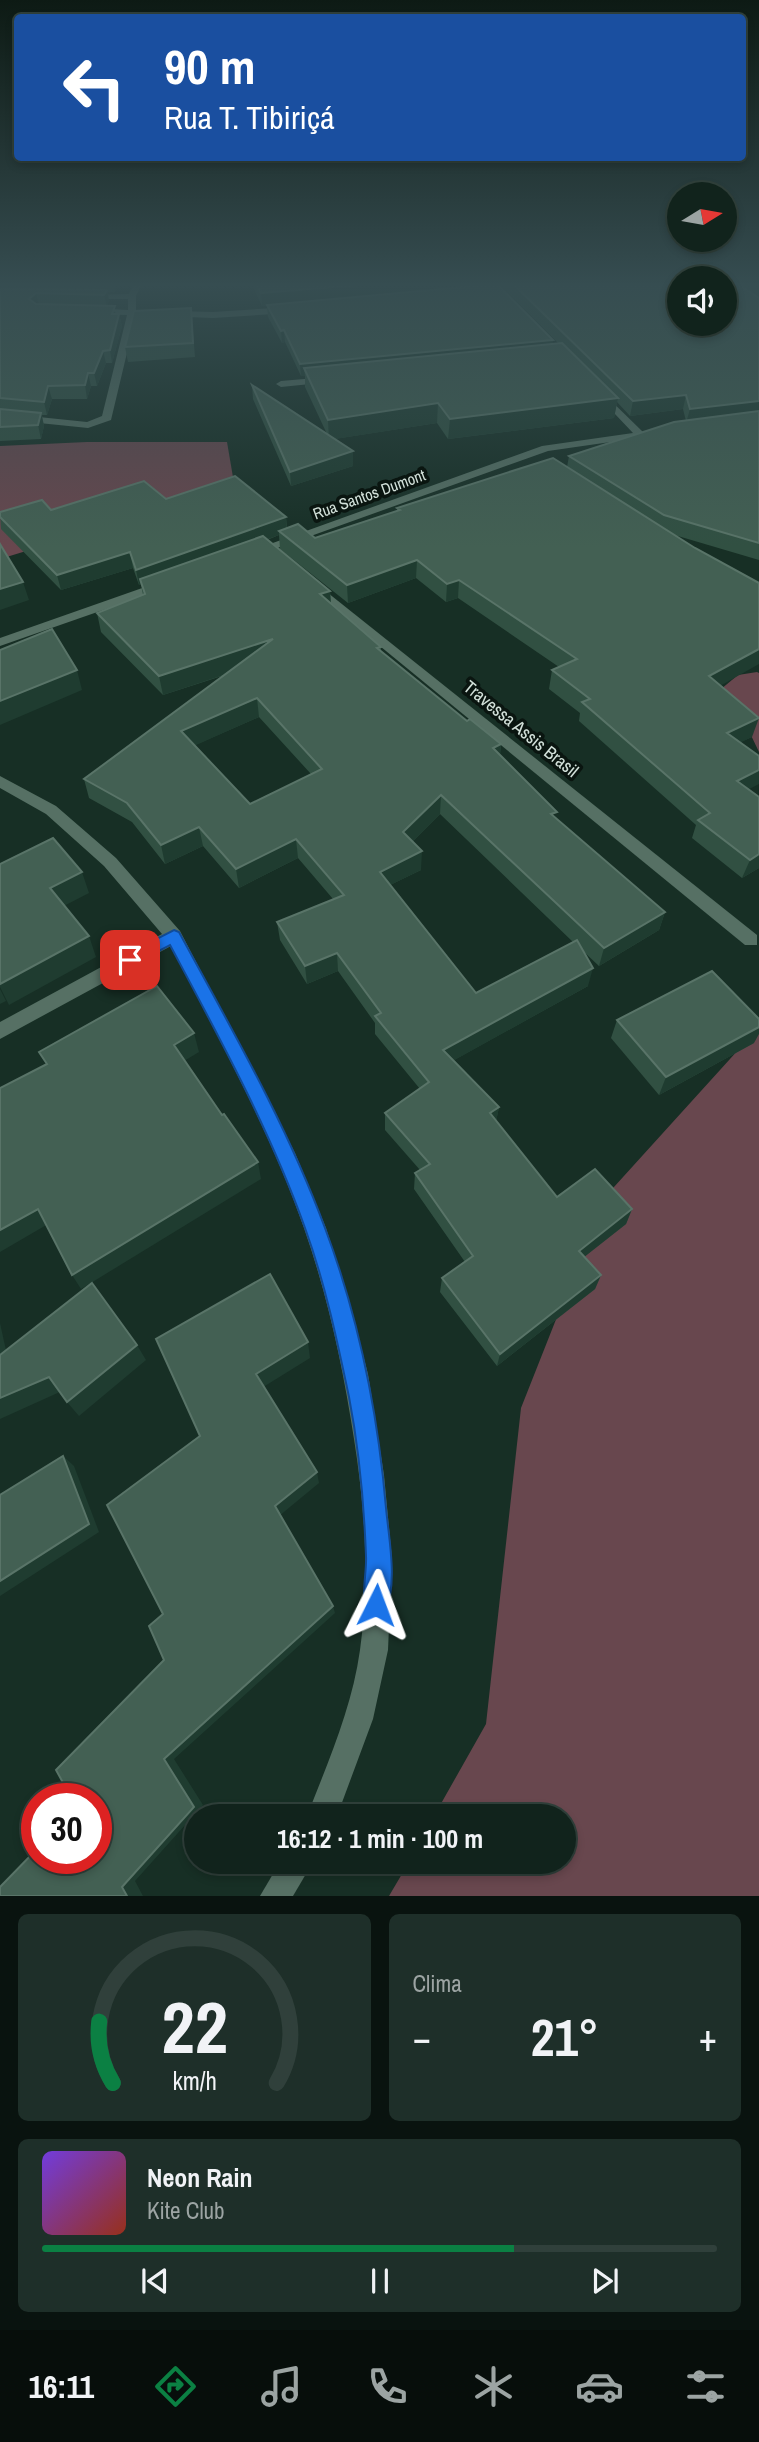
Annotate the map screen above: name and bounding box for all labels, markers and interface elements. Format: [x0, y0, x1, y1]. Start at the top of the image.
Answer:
text: 90 m [164, 33, 256, 99]
icon: left [49, 42, 140, 133]
text: Rua T. Tibiriçá [164, 96, 335, 139]
north arrow [667, 182, 737, 252]
map controls [667, 182, 737, 336]
button: sound [667, 266, 737, 336]
street label: Rua Santos Dumont [310, 463, 429, 525]
street label: Travessa Assis Brasil [459, 674, 584, 783]
pin [100, 930, 160, 990]
icon: arrive [111, 941, 149, 979]
position arrow [339, 1568, 413, 1642]
speed limit sign: 30 [21, 1783, 112, 1874]
text: 16:12 · 1 min · 100 m [277, 1821, 483, 1856]
text: Clima [413, 1968, 462, 1999]
text: 22 [161, 1979, 227, 2077]
text: 21° [531, 2002, 599, 2072]
text: − [413, 2012, 431, 2063]
text: + [699, 2012, 717, 2063]
text: km/h [172, 2064, 216, 2098]
text: Neon Rain [147, 2160, 252, 2195]
text: Kite Club [147, 2195, 225, 2226]
icon: previous [136, 2262, 174, 2300]
icon: pause [361, 2262, 399, 2300]
icon: next [586, 2262, 624, 2300]
icon: directions [151, 2362, 200, 2411]
icon: music [257, 2362, 306, 2411]
icon: phone [363, 2362, 412, 2411]
icon: climate [469, 2362, 518, 2411]
icon: car [575, 2362, 624, 2411]
icon: filters [681, 2362, 730, 2411]
text: 16:11 [29, 2365, 94, 2408]

